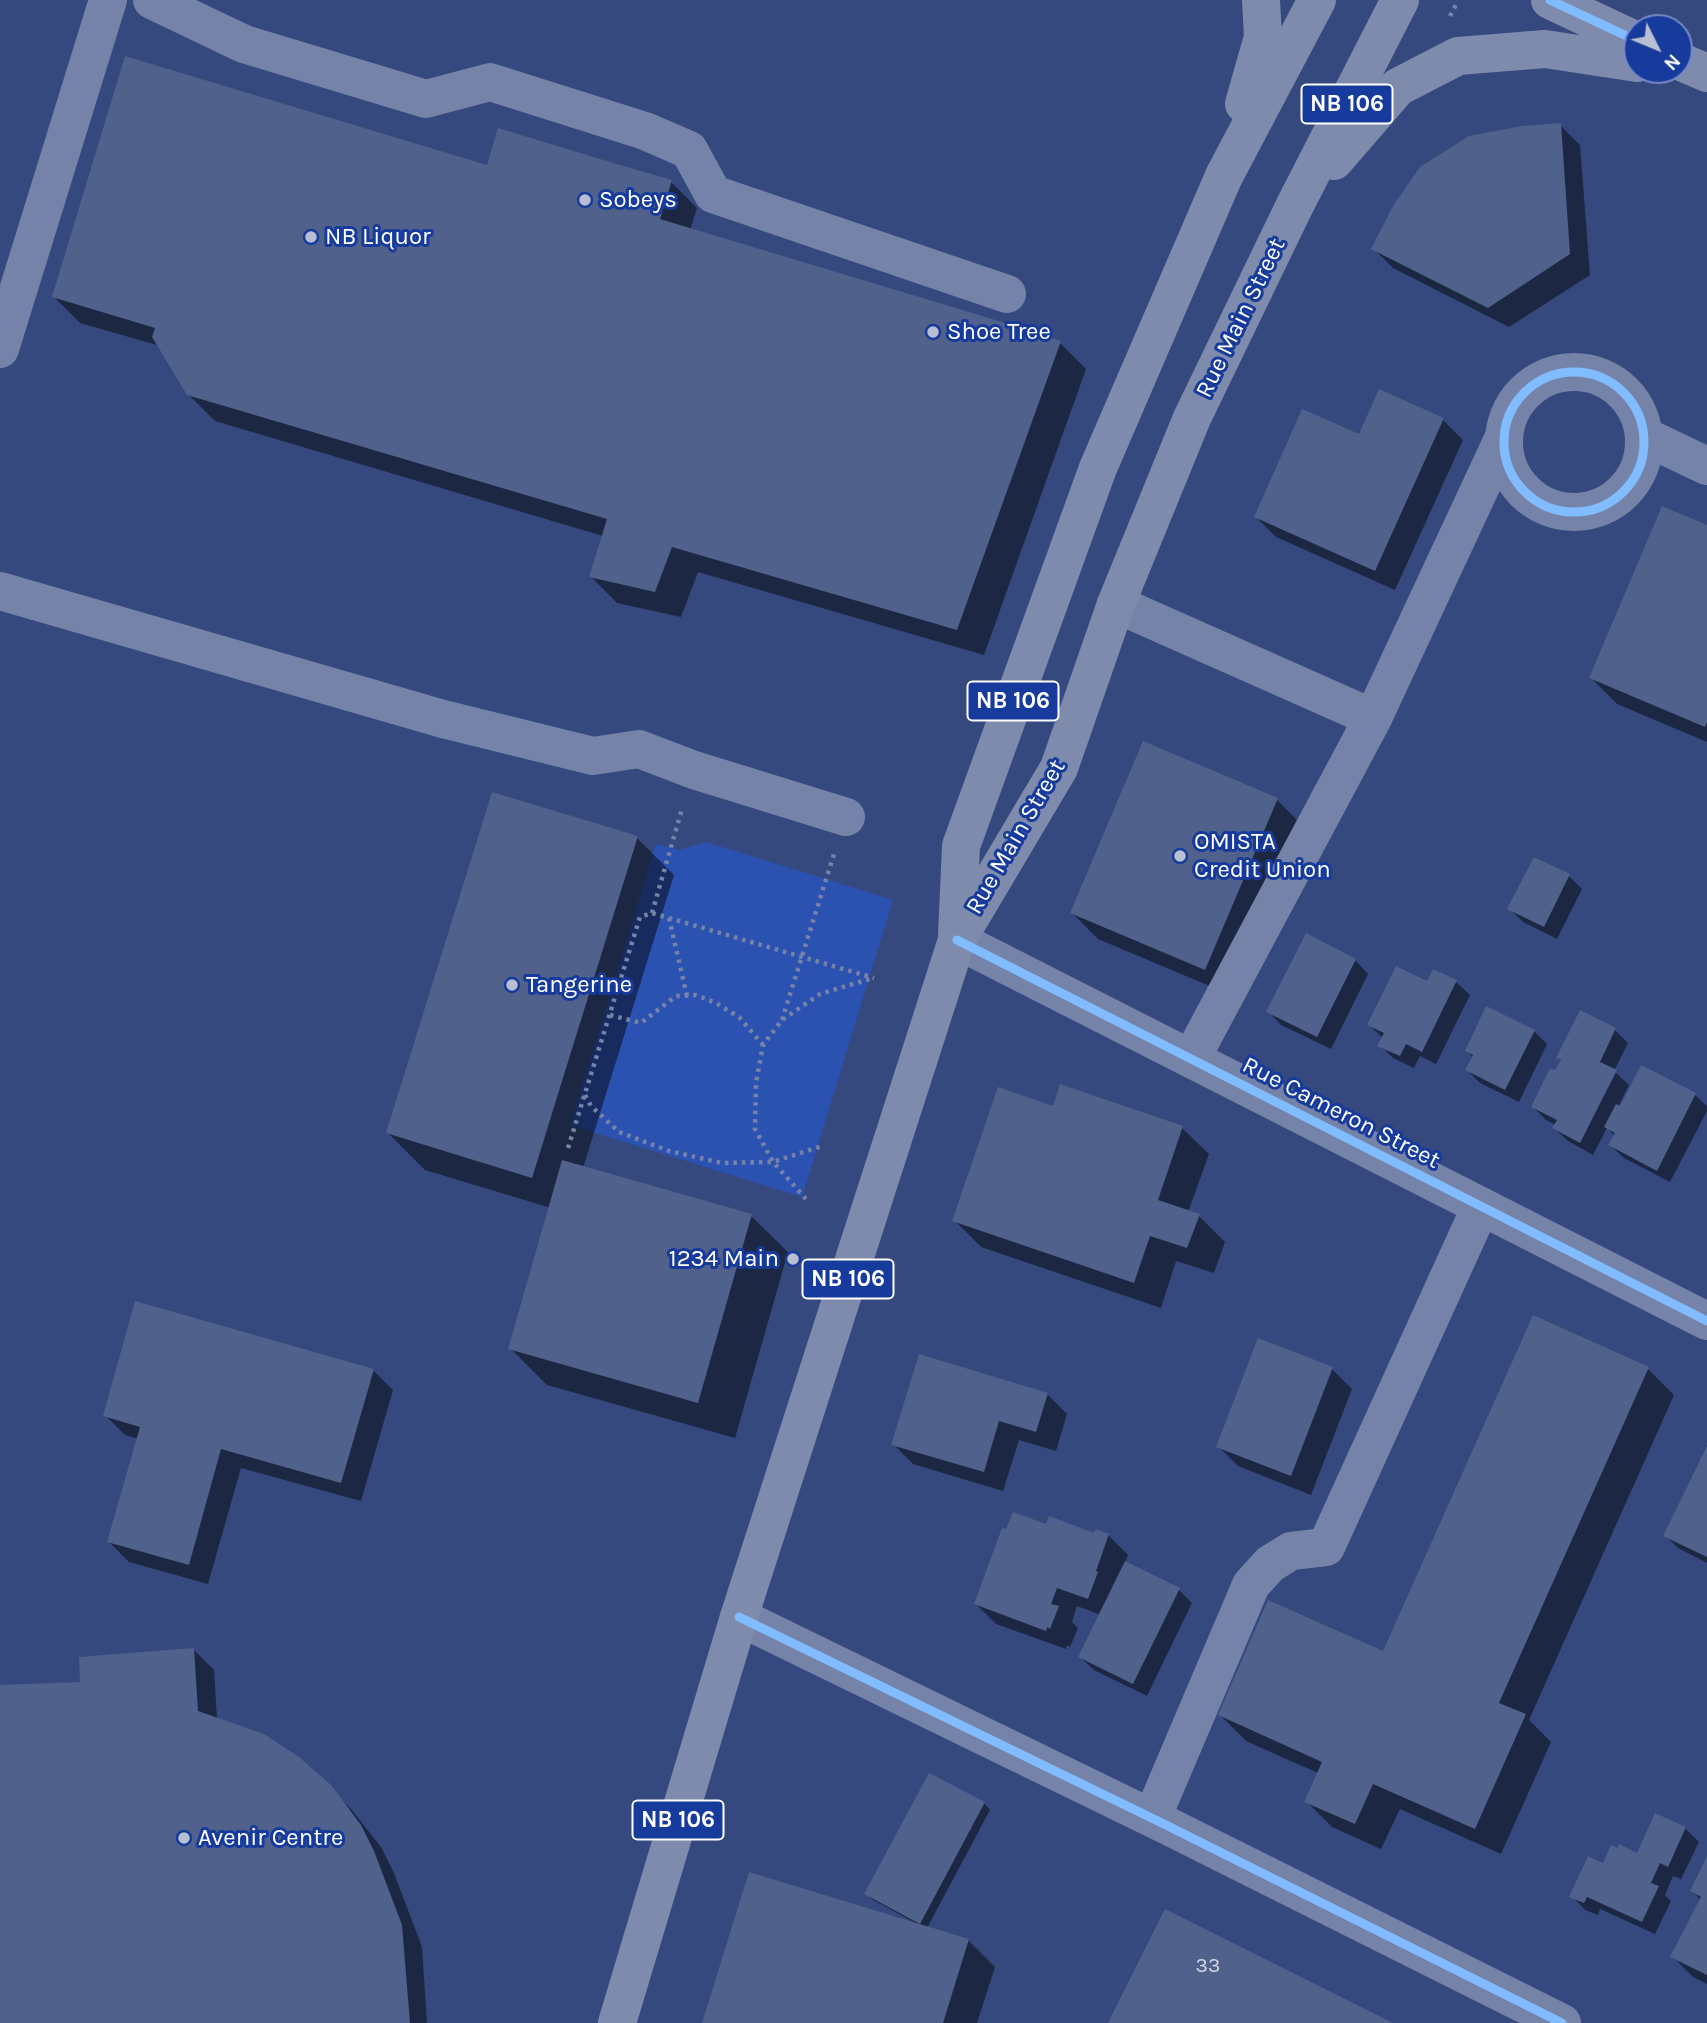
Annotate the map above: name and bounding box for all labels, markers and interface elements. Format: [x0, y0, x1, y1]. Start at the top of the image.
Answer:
north arrow [1623, 14, 1693, 84]
text: N [1659, 49, 1685, 74]
road number: NB 106 [1302, 85, 1392, 124]
place label: Sobeys [599, 186, 677, 214]
marker: Sobeys [577, 192, 593, 208]
place label: NB Liquor [325, 223, 431, 251]
marker: NB Liquor [303, 229, 319, 245]
street label: Rue Main Street [1190, 233, 1292, 403]
place label: Shoe Tree [947, 318, 1051, 346]
marker: Shoe Tree [925, 324, 941, 340]
road number: NB 106 [968, 681, 1058, 720]
street label: Rue Main Street [960, 754, 1072, 920]
place label: OMISTA Credit Union [1194, 828, 1331, 884]
marker: OMISTA Credit Union [1172, 848, 1188, 864]
place label: Tangerine [526, 971, 632, 999]
marker: Tangerine [504, 977, 520, 993]
street label: Rue Cameron Street [1237, 1051, 1445, 1175]
place label: 1234 Main [669, 1245, 779, 1273]
marker: 1234 Main [785, 1251, 801, 1267]
road number: NB 106 [802, 1260, 894, 1298]
road number: NB 106 [632, 1800, 724, 1840]
place label: Avenir Centre [198, 1824, 343, 1852]
marker: Avenir Centre [176, 1830, 192, 1846]
house number: 33 [1196, 1953, 1220, 1979]

